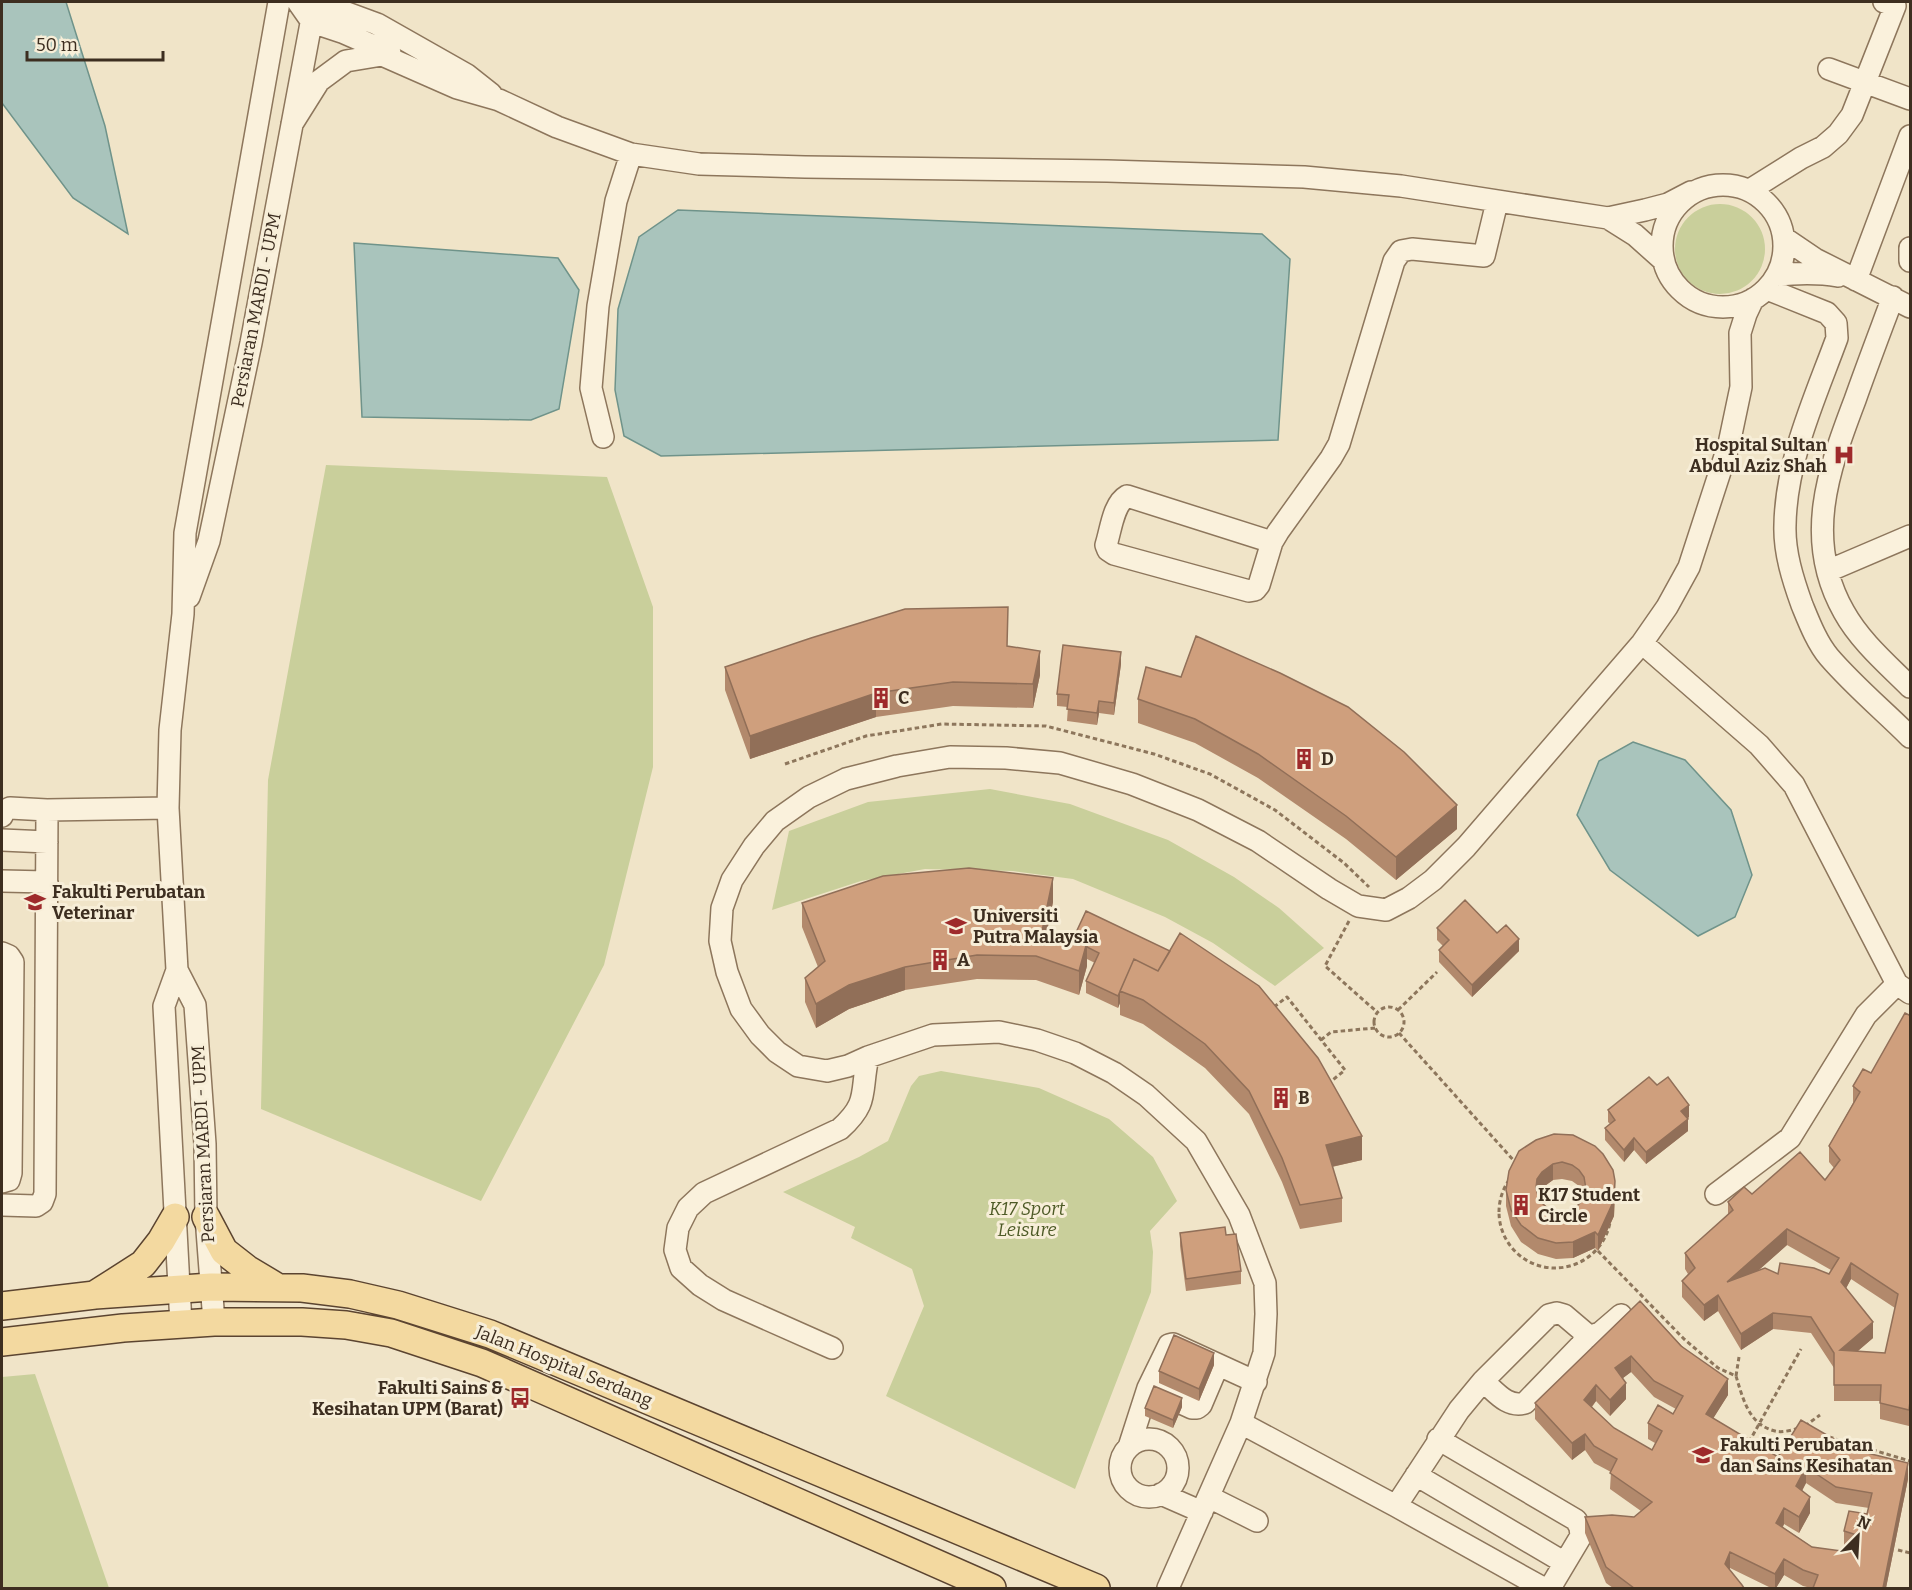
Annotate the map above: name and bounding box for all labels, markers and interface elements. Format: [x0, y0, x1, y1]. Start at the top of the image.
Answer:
scale bar [27, 24, 164, 62]
text: 50 m [36, 34, 78, 56]
street label: Persiaran MARDI - UPM [226, 211, 286, 409]
place label: Hospital Sultan Abdul Aziz Shah [1689, 434, 1828, 477]
hospital icon: Hospital Sultan Abdul Aziz Shah [1832, 443, 1856, 467]
building icon: C [869, 686, 893, 710]
place label: C [898, 687, 909, 709]
building icon: D [1292, 747, 1316, 771]
place label: D [1321, 748, 1334, 770]
place label: Fakulti Perubatan Veterinar [52, 881, 205, 924]
school or university icon: Fakulti Perubatan Veterinar [23, 890, 47, 914]
place label: Universiti Putra Malaysia [973, 905, 1098, 948]
school or university icon: Universiti Putra Malaysia [944, 914, 968, 938]
building icon: A [928, 948, 952, 972]
place label: A [957, 949, 970, 971]
street label: Persiaran MARDI - UPM [187, 1045, 219, 1243]
building icon: B [1269, 1086, 1293, 1110]
place label: B [1298, 1087, 1310, 1109]
place label: K17 Student Circle [1538, 1184, 1640, 1227]
building icon: K17 Student Circle [1509, 1193, 1533, 1217]
park label: K17 Sport Leisure [989, 1198, 1066, 1241]
street label: Jalan Hospital Serdang [471, 1320, 656, 1412]
place label: Fakulti Sains & Kesihatan UPM (Barat) [312, 1377, 503, 1420]
bus stop icon: Fakulti Sains & Kesihatan UPM (Barat) [508, 1386, 532, 1410]
place label: Fakulti Perubatan dan Sains Kesihatan [1720, 1434, 1893, 1477]
school or university icon: Fakulti Perubatan dan Sains Kesihatan [1691, 1443, 1715, 1467]
north arrow [1828, 1506, 1888, 1566]
text: N [1854, 1512, 1873, 1534]

